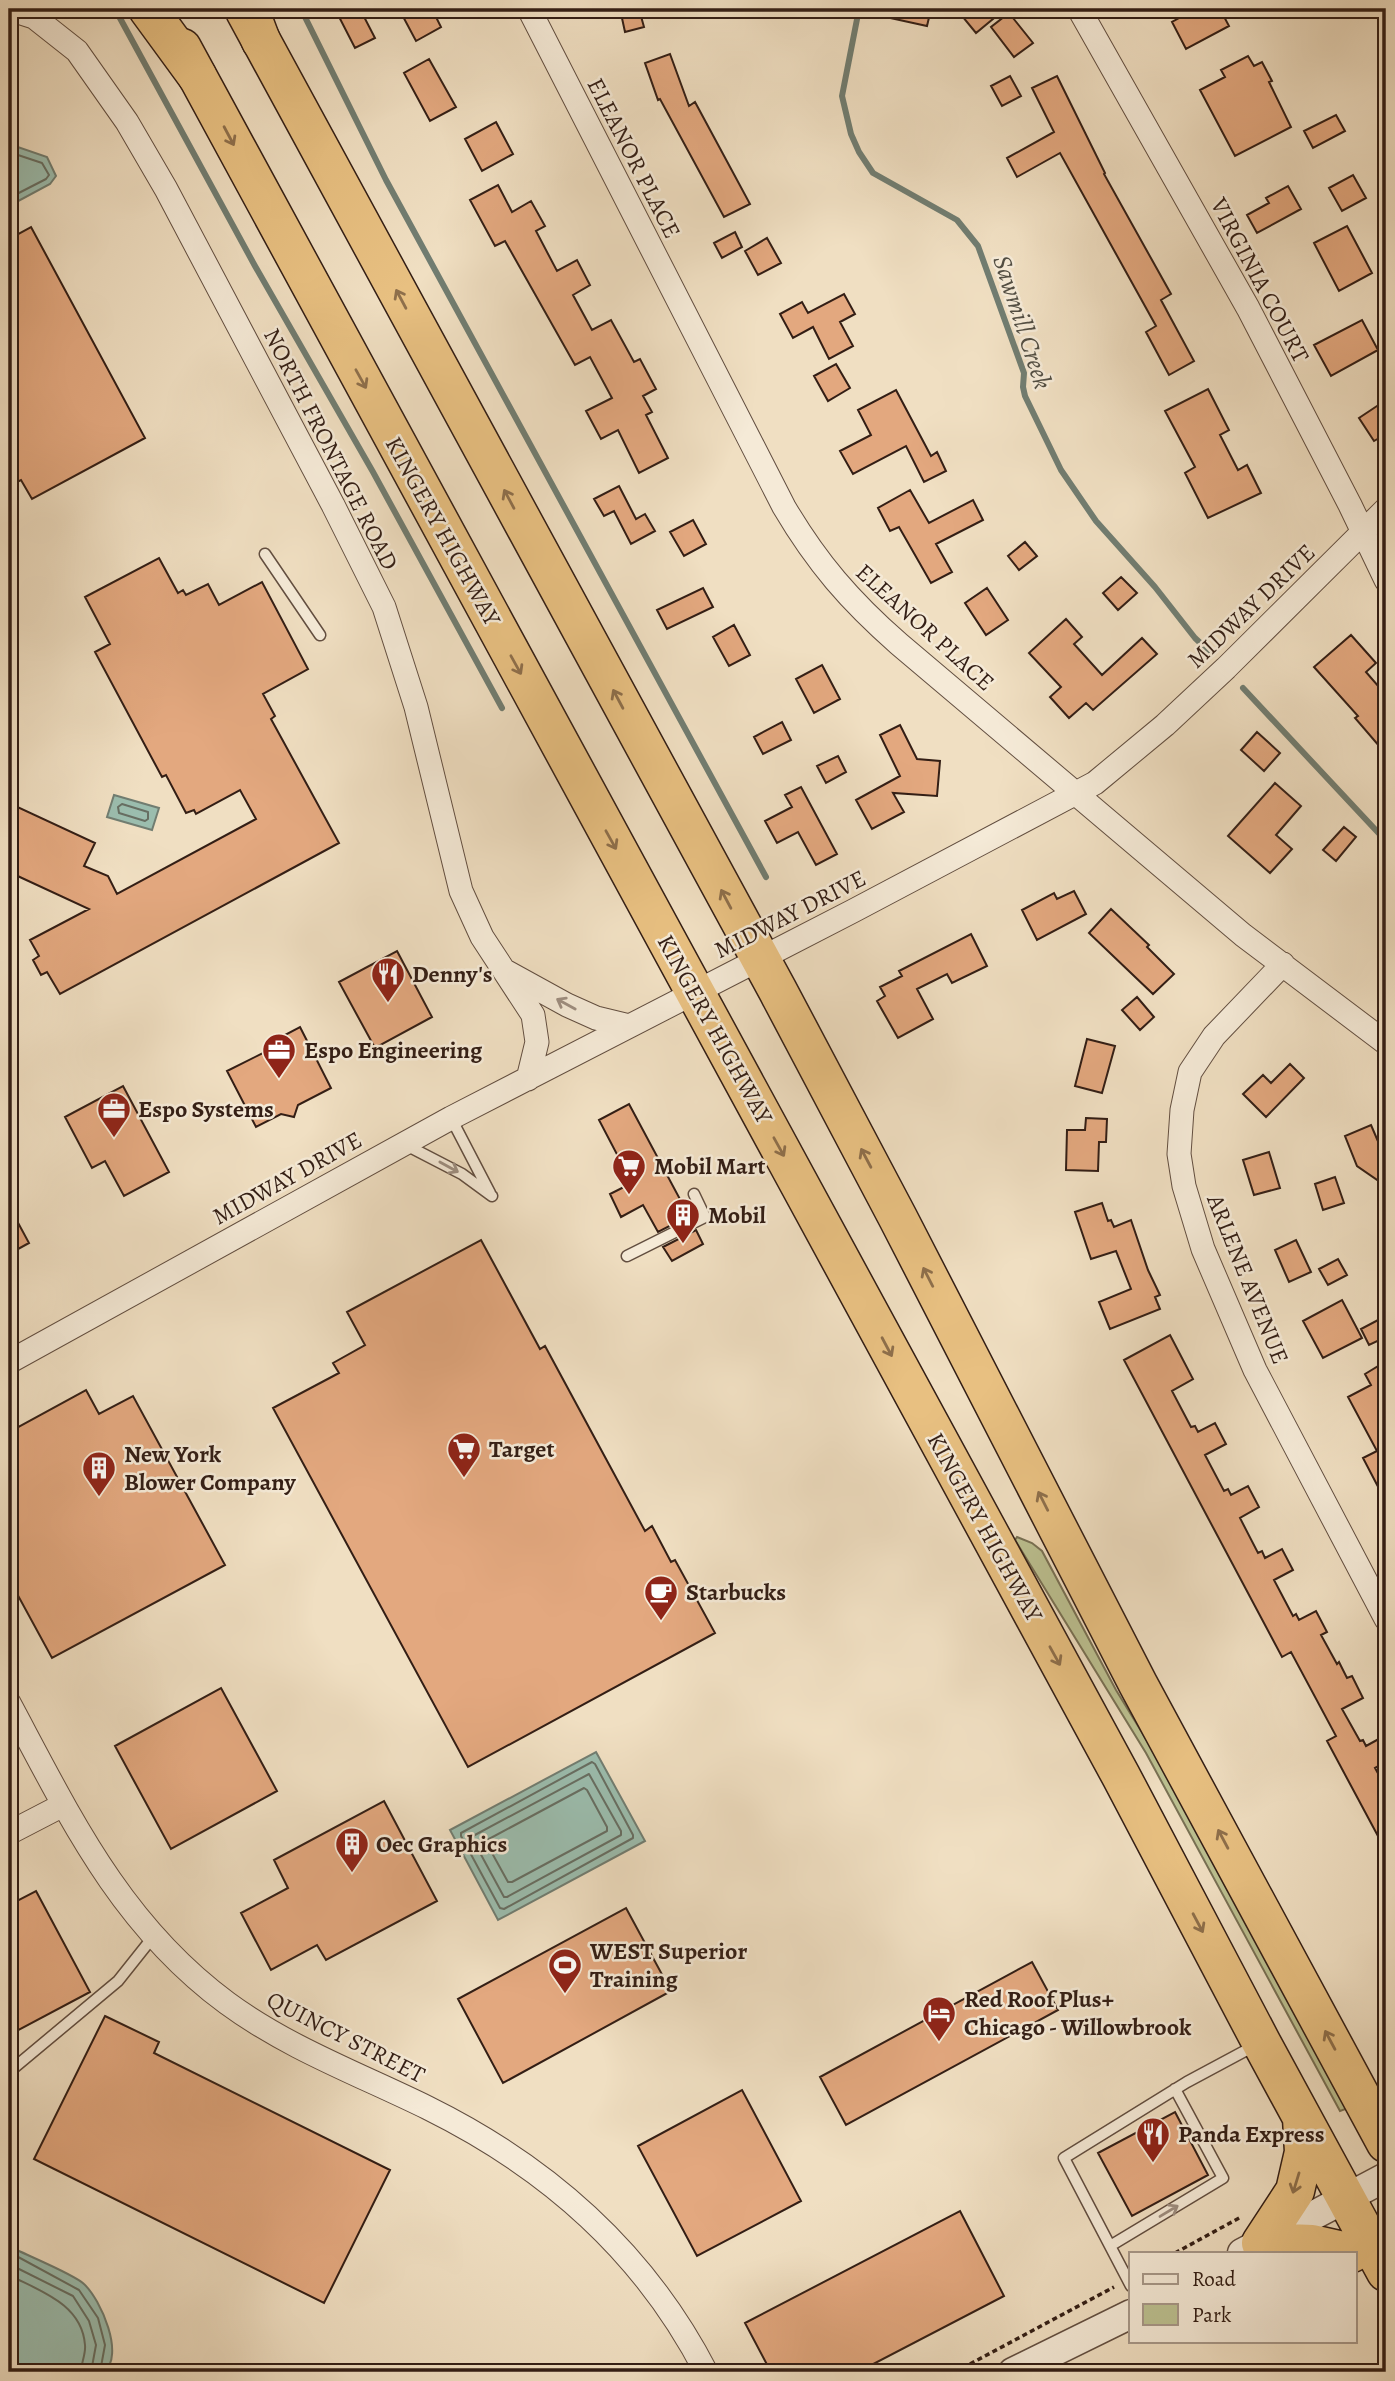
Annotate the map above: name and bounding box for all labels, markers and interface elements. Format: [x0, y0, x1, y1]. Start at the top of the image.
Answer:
street label: ELEANOR PLACE [580, 72, 688, 244]
one-way arrow [222, 126, 236, 146]
street label: VIRGINIA COURT [1203, 191, 1317, 368]
water label: Sawmill Creek [984, 251, 1061, 394]
one-way arrow [394, 290, 408, 310]
street label: NORTH FRONTAGE ROAD [256, 323, 406, 575]
one-way arrow [354, 369, 368, 389]
street label: KINGERY HIGHWAY [378, 431, 509, 632]
one-way arrow [502, 490, 516, 510]
street label: MIDWAY DRIVE [1180, 537, 1322, 675]
street label: ELEANOR PLACE [849, 556, 1001, 698]
one-way arrow [510, 654, 524, 675]
one-way arrow [611, 690, 625, 710]
one-way arrow [605, 829, 619, 849]
street label: MIDWAY DRIVE [709, 862, 871, 966]
one-way arrow [719, 890, 733, 910]
street label: KINGERY HIGHWAY [650, 929, 781, 1130]
restaurant icon: Denny's [369, 955, 407, 1004]
place label: Denny's [412, 958, 493, 990]
one-way arrow [556, 997, 577, 1010]
office icon: Espo Engineering [260, 1031, 298, 1080]
place label: Espo Engineering [304, 1034, 483, 1066]
office icon: Espo Systems [95, 1090, 133, 1139]
place label: Espo Systems [138, 1093, 274, 1125]
street label: MIDWAY DRIVE [207, 1124, 367, 1232]
one-way arrow [772, 1136, 786, 1157]
supermarket icon: Mobil Mart [610, 1147, 648, 1196]
one-way arrow [859, 1148, 872, 1169]
place label: Mobil Mart [654, 1150, 765, 1182]
one-way arrow [439, 1160, 459, 1174]
street label: ARLENE AVENUE [1199, 1188, 1297, 1369]
building icon: Mobil [664, 1196, 702, 1245]
place label: Mobil [708, 1199, 767, 1231]
one-way arrow [921, 1267, 935, 1288]
one-way arrow [881, 1336, 894, 1357]
street label: KINGERY HIGHWAY [920, 1427, 1051, 1628]
supermarket icon: Target [445, 1430, 483, 1479]
place label: Target [489, 1433, 554, 1465]
place label: New York Blower Company [124, 1438, 296, 1498]
building icon: New York Blower Company [80, 1449, 118, 1498]
one-way arrow [1036, 1491, 1050, 1512]
cafe icon: Starbucks [642, 1573, 680, 1622]
place label: Starbucks [686, 1576, 786, 1608]
one-way arrow [1049, 1645, 1062, 1666]
building icon: Oec Graphics [333, 1825, 371, 1874]
place label: Oec Graphics [376, 1828, 507, 1860]
one-way arrow [1215, 1829, 1229, 1850]
one-way arrow [1192, 1912, 1206, 1933]
place label: WEST Superior Training [589, 1935, 747, 1995]
sports icon: WEST Superior Training [546, 1946, 584, 1995]
street label: QUINCY STREET [261, 1983, 431, 2091]
place label: Red Roof Plus+ Chicago - Willowbrook [964, 1983, 1192, 2043]
hotel icon: Red Roof Plus+ Chicago - Willowbrook [920, 1994, 958, 2043]
one-way arrow [1323, 2030, 1337, 2050]
restaurant icon: Panda Express [1134, 2115, 1172, 2164]
place label: Panda Express [1178, 2118, 1324, 2150]
one-way arrow [1288, 2172, 1301, 2194]
one-way arrow [1158, 2204, 1178, 2218]
legend [1129, 2252, 1356, 2342]
text: Road [1192, 2265, 1236, 2293]
text: Park [1192, 2301, 1232, 2329]

